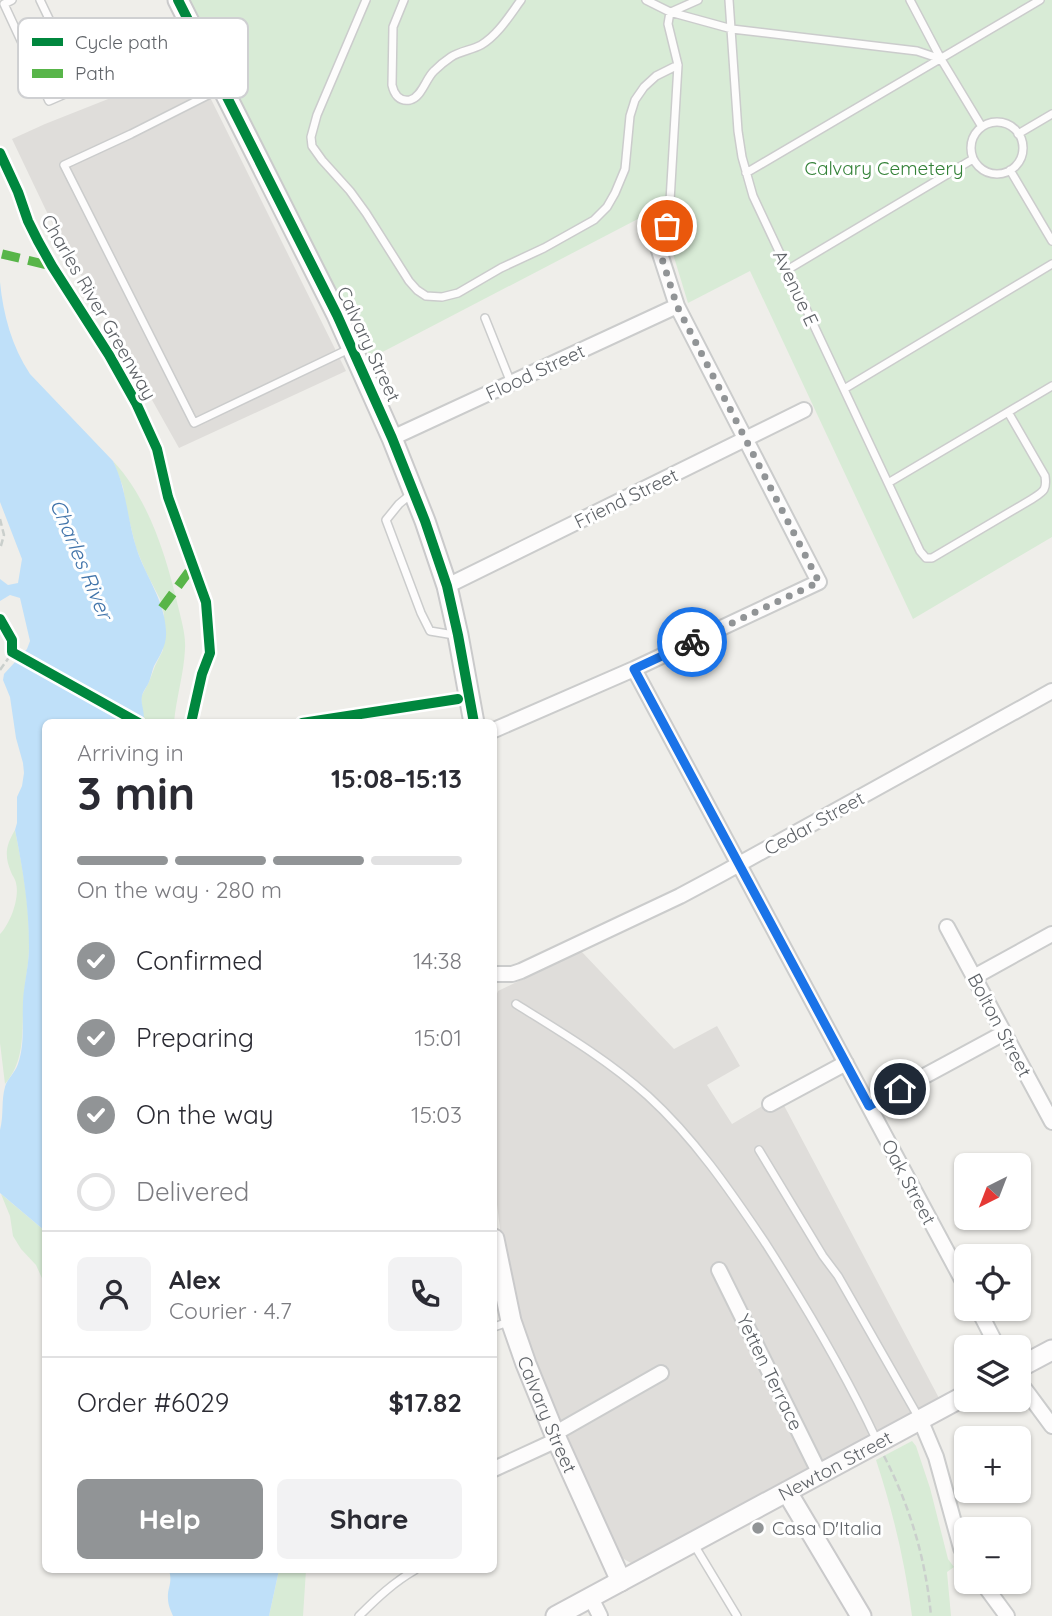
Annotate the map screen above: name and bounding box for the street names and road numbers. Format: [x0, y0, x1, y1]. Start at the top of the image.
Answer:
street label: Charles River Greenway [36, 210, 162, 404]
street label: Avenue E [768, 246, 824, 330]
street label: Calvary Street [332, 282, 406, 406]
street label: Flood Street [482, 339, 588, 405]
street label: Friend Street [570, 463, 682, 533]
street label: Cedar Street [760, 786, 868, 860]
street label: Bolton Street [963, 969, 1037, 1081]
street label: Oak Street [876, 1135, 942, 1229]
street label: Yetten Terrace [731, 1310, 809, 1434]
street label: Calvary Street [512, 1353, 582, 1477]
street label: Newton Street [774, 1425, 896, 1506]

